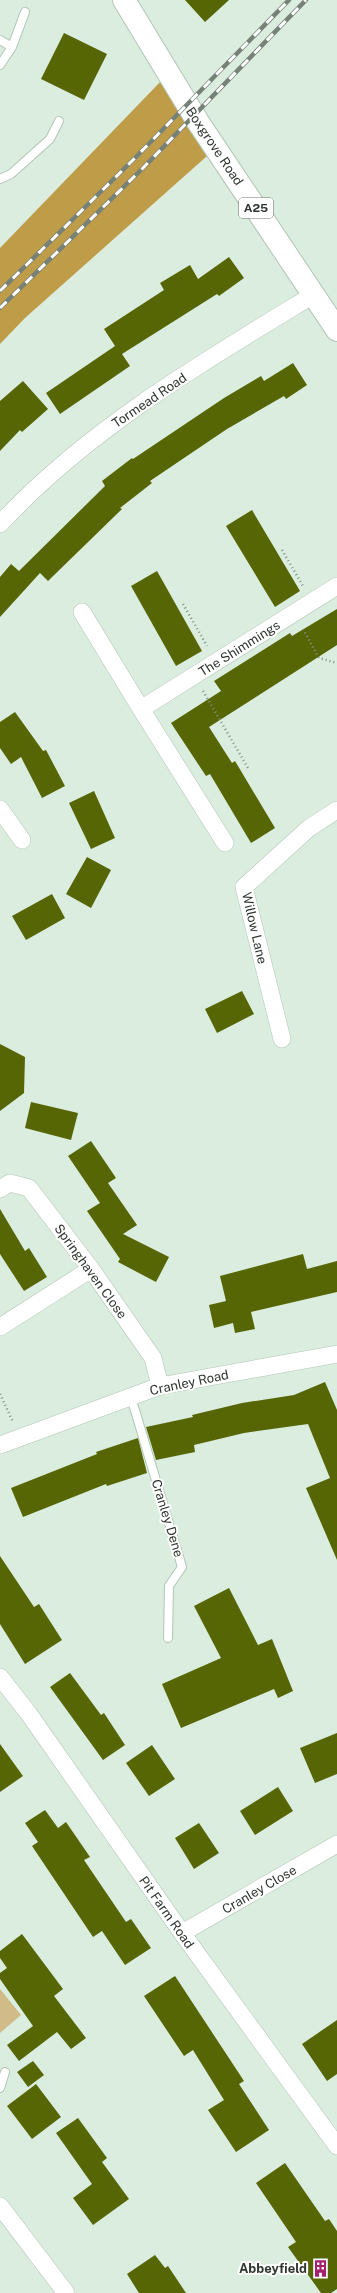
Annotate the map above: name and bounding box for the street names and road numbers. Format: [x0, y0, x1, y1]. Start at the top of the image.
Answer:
street label: Boxgrove Road [183, 104, 246, 188]
road number: A25 [239, 198, 273, 218]
street label: Tormead Road [109, 370, 189, 431]
street label: The Shimmings [196, 617, 283, 679]
street label: Willow Lane [239, 891, 270, 965]
street label: Springhaven Close [51, 1221, 130, 1321]
street label: Cranley Road [148, 1367, 230, 1398]
street label: Cranley Dene [149, 1477, 186, 1559]
street label: Cranley Close [219, 1862, 299, 1917]
street label: Pit Farm Road [136, 1873, 197, 1951]

